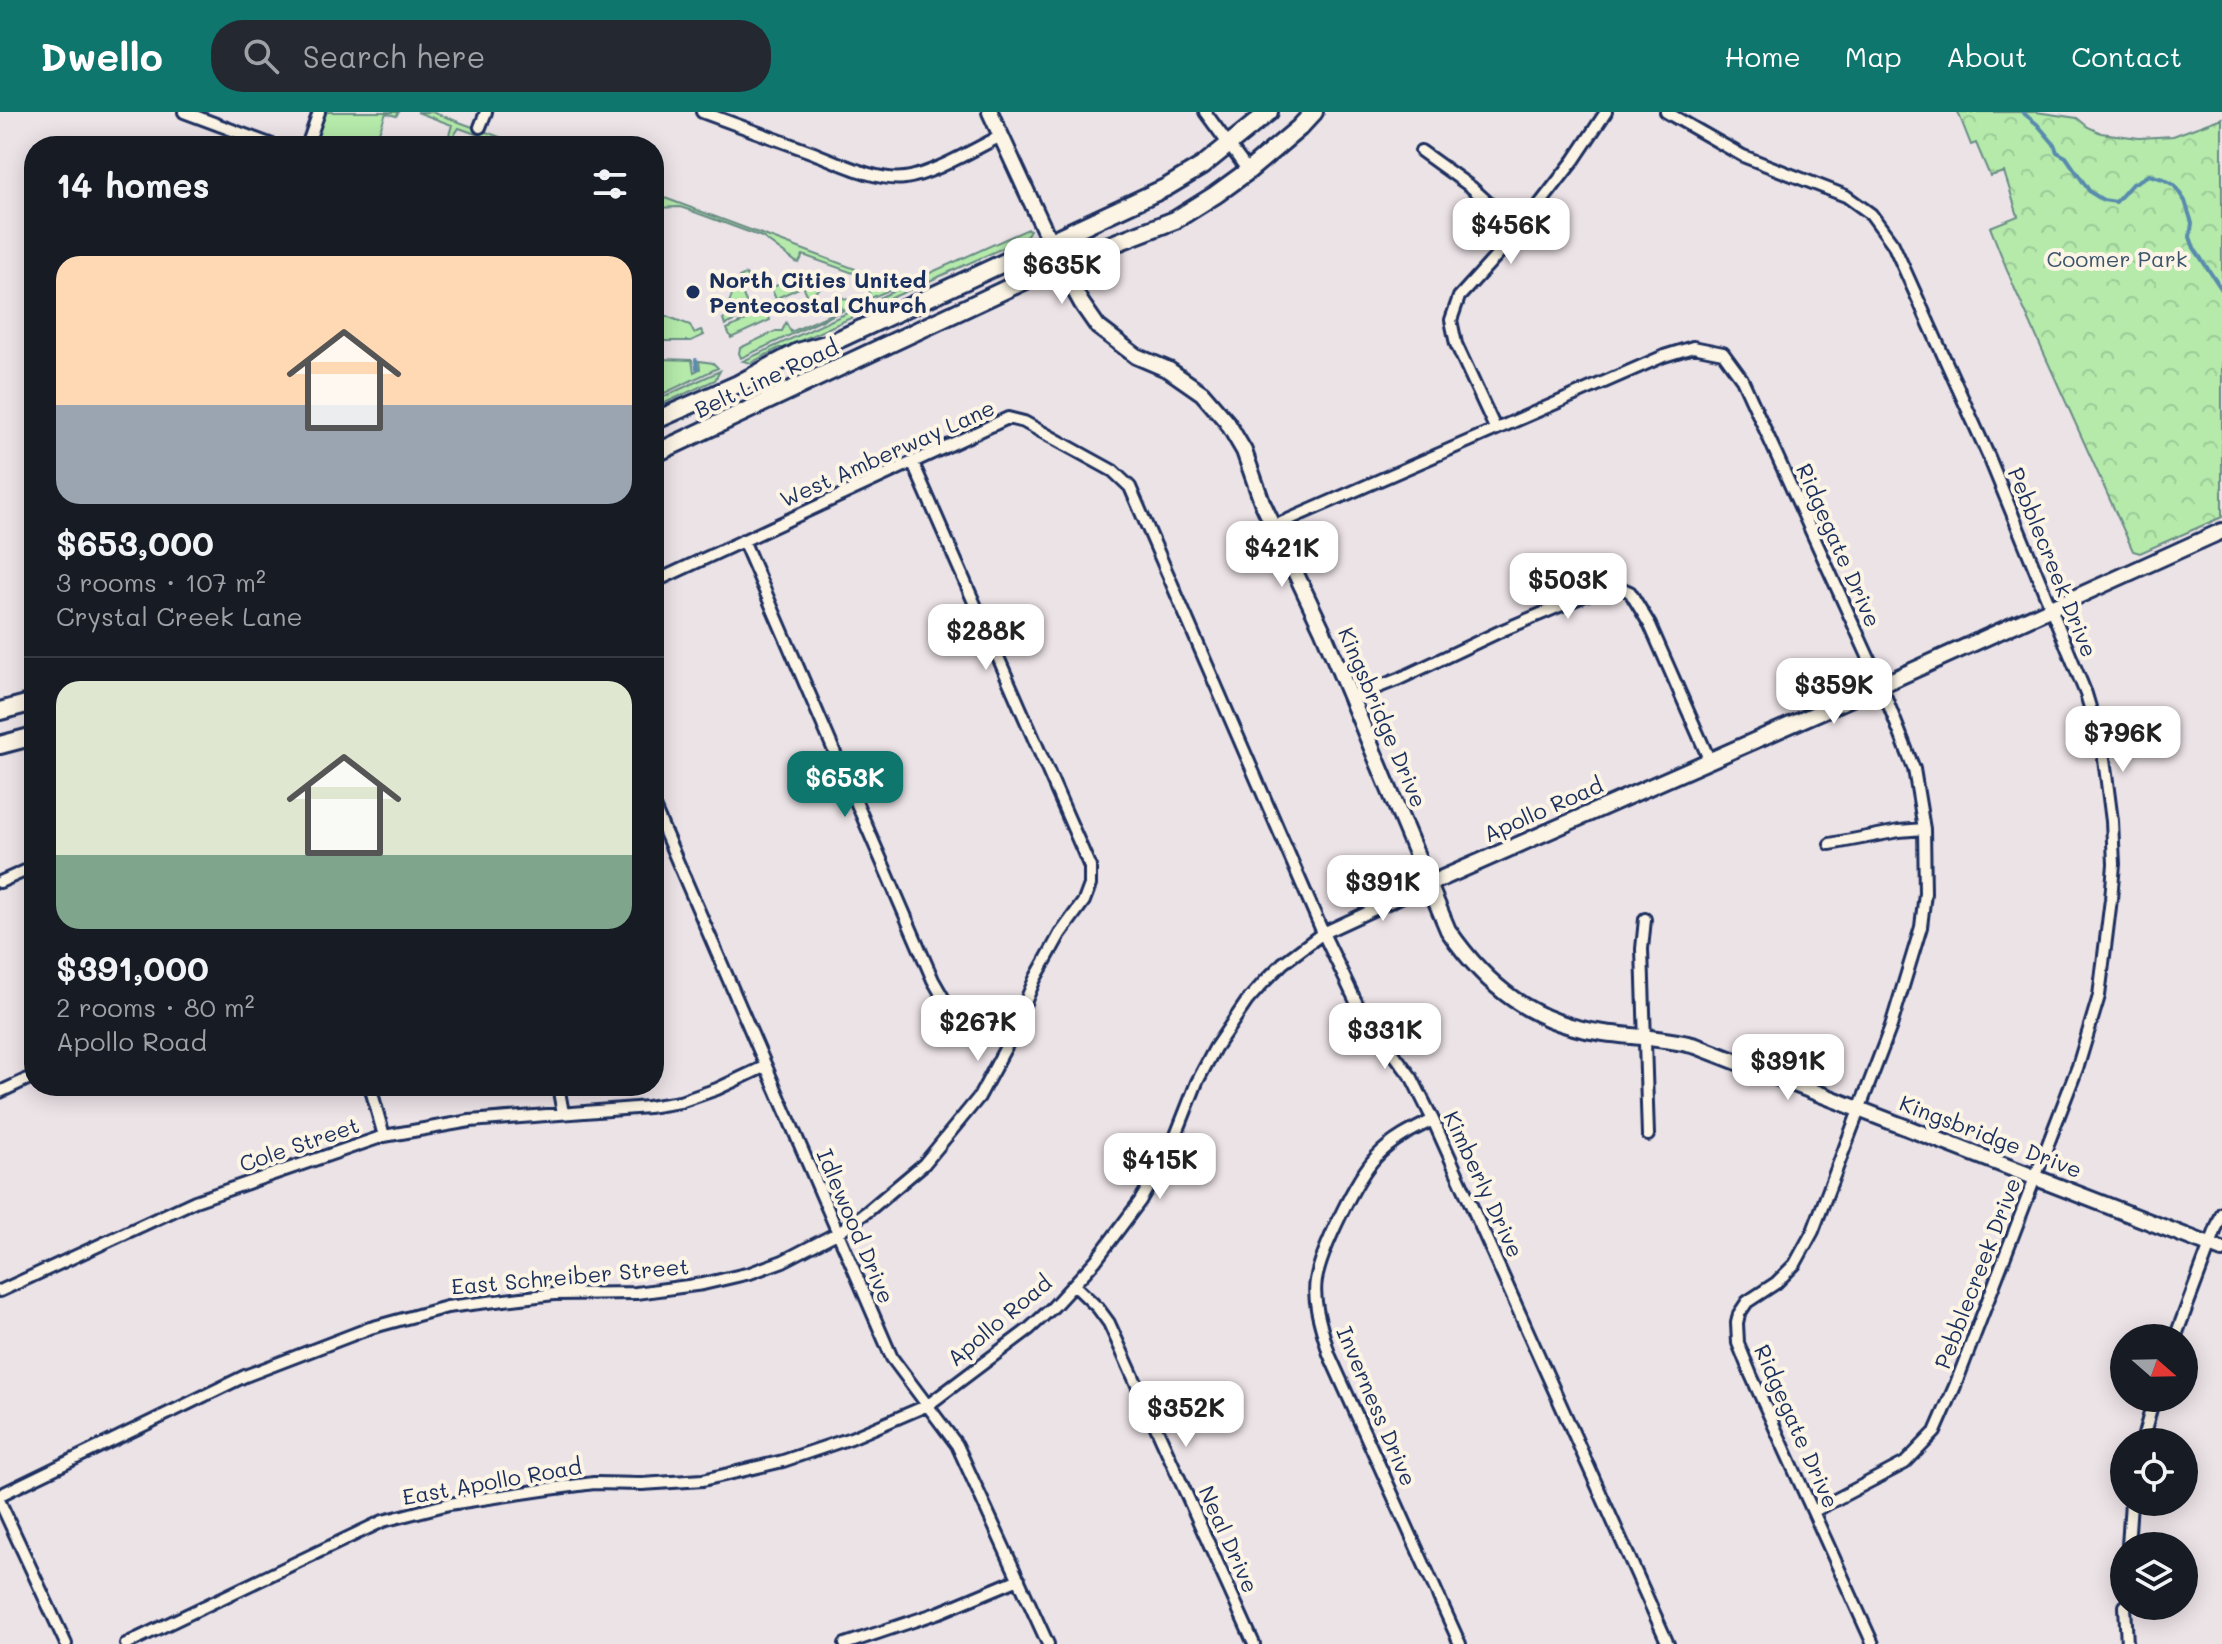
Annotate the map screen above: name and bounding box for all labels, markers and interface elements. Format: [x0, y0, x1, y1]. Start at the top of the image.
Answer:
search box [211, 20, 771, 92]
text: Dwello [40, 31, 163, 81]
icon: search [239, 34, 283, 78]
text: Search here [303, 36, 485, 76]
text: Home [1725, 38, 1801, 74]
text: Map [1845, 38, 1902, 74]
text: About [1946, 38, 2027, 74]
text: Contact [2071, 38, 2182, 74]
text: 14 homes [56, 162, 210, 207]
icon: filters [588, 162, 632, 206]
pin: $456K [1455, 198, 1567, 266]
text: $456K [1471, 207, 1551, 241]
pin: $635K [1006, 238, 1118, 306]
park label: Coomer Park [2047, 244, 2187, 273]
text: $635K [1022, 247, 1102, 281]
place label: North Cities United Pentecostal Church [709, 265, 927, 319]
marker: North Cities United Pentecostal Church [684, 283, 702, 301]
icon: home [272, 308, 416, 452]
street label: Belt Line Road [689, 332, 843, 424]
street label: West Amberway Lane [775, 393, 999, 513]
street label: Ridgegate Drive [1790, 459, 1888, 631]
street label: Pebblecreek Drive [2002, 463, 2104, 661]
text: $653,000 [56, 520, 214, 565]
pin: $421K [1226, 521, 1338, 589]
text: $421K [1244, 530, 1320, 564]
pin: $503K [1512, 553, 1624, 621]
text: $503K [1528, 562, 1608, 596]
text: 3 rooms · 107 m² [56, 565, 266, 599]
text: Crystal Creek Lane [56, 599, 303, 633]
pin: $288K [930, 604, 1042, 672]
text: $288K [946, 613, 1026, 647]
street label: Kingsbridge Drive [1332, 622, 1434, 812]
pin: $359K [1778, 658, 1890, 726]
text: $359K [1794, 667, 1874, 701]
pin: $796K [2067, 706, 2179, 774]
text: $796K [2083, 715, 2163, 749]
icon: home [272, 733, 416, 877]
pin: $653K [789, 751, 901, 819]
text: $653K [805, 760, 885, 794]
street label: Apollo Road [1479, 770, 1607, 848]
pin: $391K [1327, 855, 1439, 923]
text: $391K [1345, 864, 1421, 898]
text: $391,000 [56, 945, 209, 990]
text: 2 rooms · 80 m² [56, 990, 255, 1024]
pin: $267K [922, 995, 1034, 1063]
pin: $331K [1329, 1003, 1441, 1071]
text: $267K [939, 1004, 1017, 1038]
text: $331K [1347, 1012, 1423, 1046]
text: Apollo Road [56, 1024, 207, 1058]
pin: $391K [1732, 1034, 1844, 1102]
text: $391K [1750, 1043, 1826, 1077]
street label: Kingsbridge Drive [1896, 1088, 2086, 1184]
street label: Kimberly Drive [1437, 1106, 1531, 1262]
street label: Cole Street [235, 1110, 363, 1178]
pin: $415K [1104, 1133, 1216, 1201]
text: $415K [1122, 1142, 1198, 1176]
street label: Idlewood Drive [810, 1144, 902, 1308]
street label: Pebblecreek Drive [1927, 1173, 2027, 1373]
street label: East Schreiber Street [450, 1251, 690, 1301]
street label: Apollo Road [941, 1268, 1057, 1372]
street label: Inverness Drive [1330, 1322, 1424, 1490]
north arrow [2110, 1324, 2198, 1412]
map controls [2110, 1324, 2198, 1620]
street label: Ridgegate Drive [1748, 1340, 1846, 1512]
pin: $352K [1130, 1381, 1242, 1449]
text: $352K [1147, 1390, 1225, 1424]
button: locate [2110, 1428, 2198, 1516]
street label: East Apollo Road [400, 1451, 584, 1511]
street label: Neal Drive [1193, 1481, 1265, 1597]
button: layers [2110, 1532, 2198, 1620]

